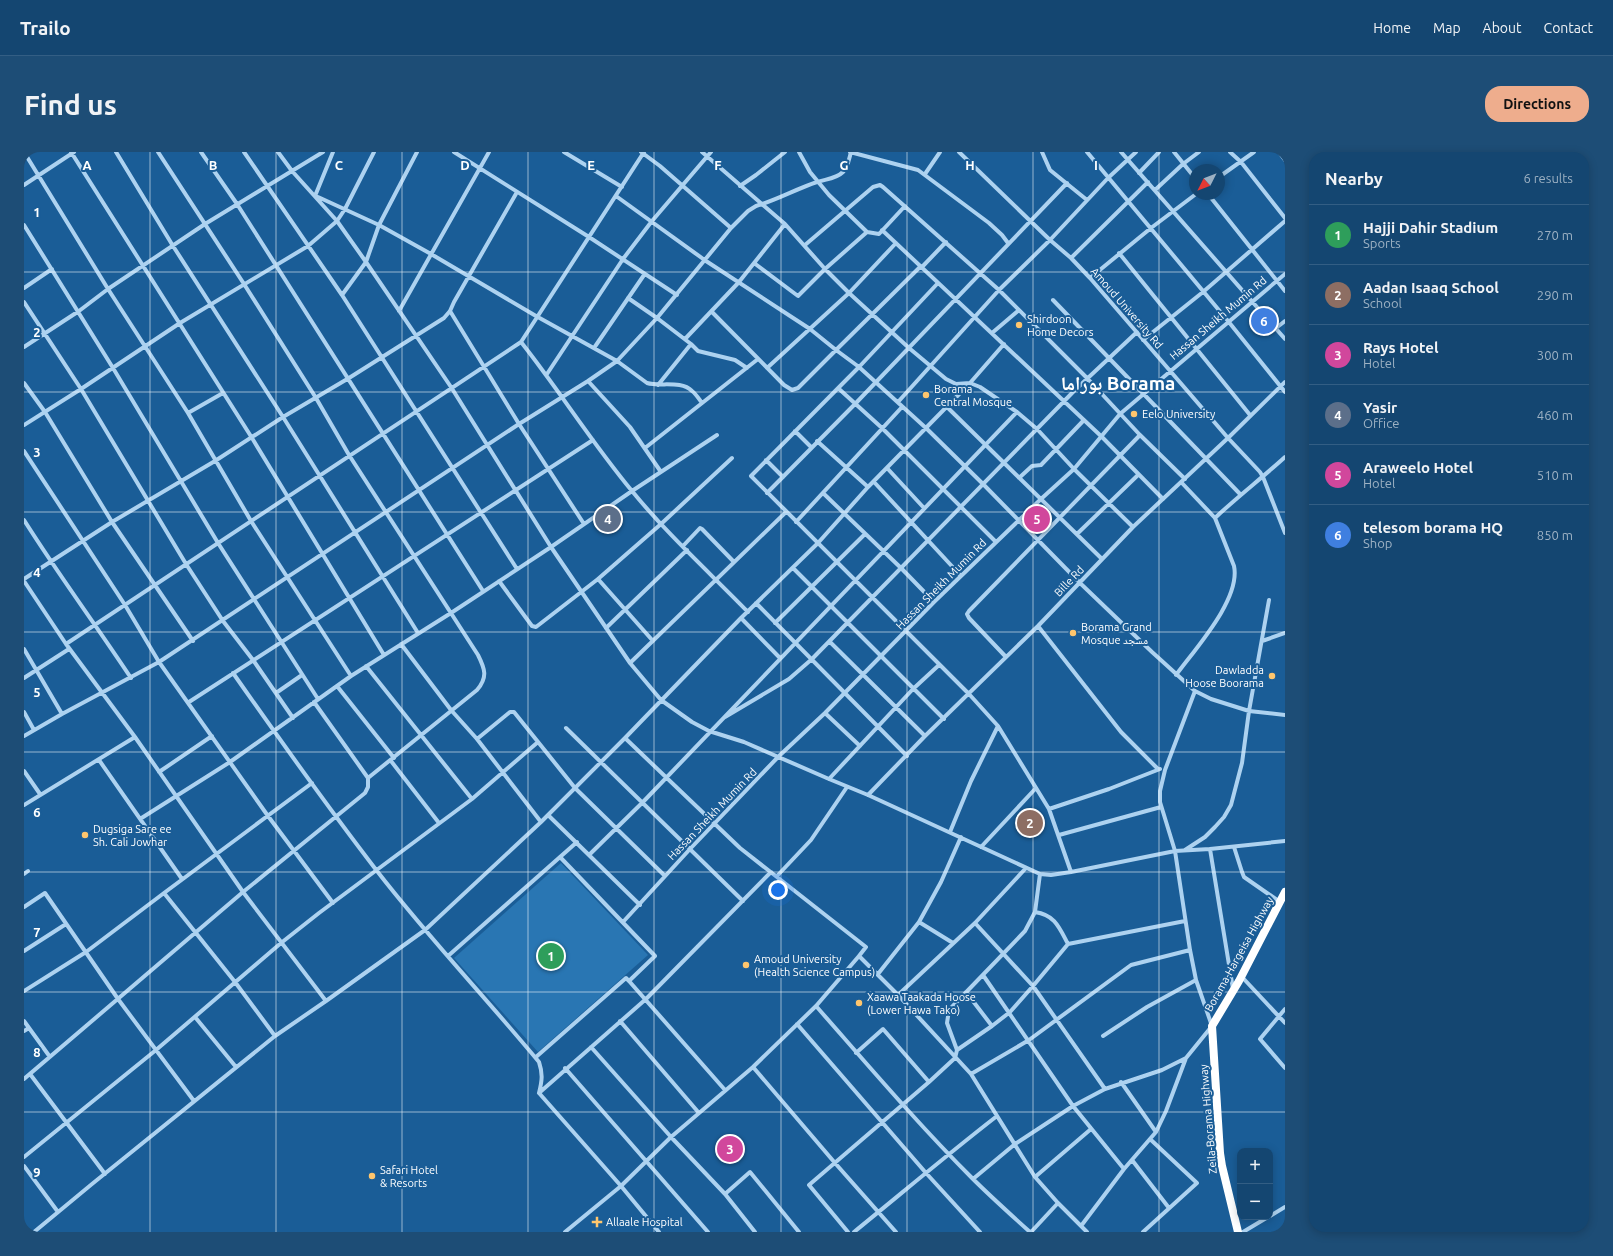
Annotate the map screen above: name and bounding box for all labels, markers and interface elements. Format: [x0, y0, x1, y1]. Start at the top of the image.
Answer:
text: Trailo [20, 17, 71, 39]
text: Home [1373, 20, 1411, 36]
text: Map [1433, 20, 1461, 36]
text: About [1483, 20, 1522, 36]
text: Contact [1544, 20, 1593, 36]
button: Directions [1485, 86, 1589, 122]
text: Find us [24, 89, 117, 120]
text: A [82, 158, 92, 172]
text: B [209, 158, 218, 172]
text: C [335, 158, 344, 172]
text: D [460, 158, 470, 172]
text: E [587, 158, 595, 172]
text: F [714, 158, 722, 172]
text: G [840, 158, 849, 172]
text: H [965, 158, 975, 172]
text: I [1094, 158, 1098, 172]
north arrow [1189, 164, 1225, 200]
text: Nearby [1325, 169, 1383, 188]
text: 6 results [1523, 171, 1573, 185]
text: 1 [33, 205, 41, 219]
text: Hajji Dahir Stadium [1363, 219, 1498, 236]
text: 1 [1334, 228, 1342, 242]
text: 270 m [1537, 228, 1573, 242]
text: Sports [1363, 236, 1401, 250]
street label: Amoud University Rd [1089, 265, 1165, 351]
street label: Hassan Sheikh Mumin Rd [1167, 274, 1269, 362]
text: Aadan Isaaq School [1363, 279, 1499, 296]
text: 2 [1334, 288, 1342, 302]
text: 290 m [1537, 288, 1573, 302]
text: School [1363, 296, 1402, 310]
pin: 6 [1251, 306, 1277, 336]
place label: Shirdoon Home Decors [1027, 313, 1094, 338]
marker: Shirdoon Home Decors [1014, 320, 1024, 330]
text: 2 [33, 325, 41, 339]
text: Rays Hotel [1363, 339, 1438, 356]
text: 3 [1334, 348, 1342, 362]
text: 300 m [1537, 348, 1573, 362]
text: Hotel [1363, 356, 1395, 370]
district label: بوراما Borama [1061, 372, 1175, 395]
place label: Borama Central Mosque [934, 383, 1012, 408]
marker: Borama Central Mosque [921, 390, 931, 400]
text: Yasir [1363, 399, 1397, 416]
place label: Eelo University [1142, 408, 1216, 420]
text: 4 [1334, 408, 1342, 422]
text: 460 m [1537, 408, 1573, 422]
marker: Eelo University [1129, 409, 1139, 419]
text: Office [1363, 416, 1399, 430]
text: 3 [33, 445, 41, 459]
text: Araweelo Hotel [1363, 459, 1473, 476]
text: 5 [1334, 468, 1342, 482]
text: 510 m [1537, 468, 1573, 482]
text: Hotel [1363, 476, 1395, 490]
pin: 4 [595, 504, 621, 534]
pin: 5 [1024, 504, 1050, 534]
text: telesom borama HQ [1363, 519, 1503, 536]
text: 6 [1334, 528, 1342, 542]
text: 850 m [1537, 528, 1573, 542]
street label: Hassan Sheikh Mumin Rd [893, 536, 989, 632]
text: Shop [1363, 536, 1392, 550]
street label: Bille Rd [1052, 563, 1086, 599]
text: 4 [33, 565, 41, 579]
place label: Borama Grand Mosque مسجد [1081, 621, 1152, 646]
marker: Borama Grand Mosque مسجد [1068, 628, 1078, 638]
place label: Dawladda Hoose Boorama [1185, 664, 1264, 689]
marker: Dawladda Hoose Boorama [1267, 671, 1277, 681]
text: 5 [33, 685, 41, 699]
street label: Hassan Sheikh Mumin Rd [665, 766, 759, 862]
text: 6 [33, 805, 41, 819]
pin: 2 [1017, 808, 1043, 838]
place label: Dugsiga Sare ee Sh. Cali Jowhar [93, 823, 172, 848]
marker: Dugsiga Sare ee Sh. Cali Jowhar [80, 830, 90, 840]
your location [768, 880, 788, 900]
street label: Borama-Hargeisa Highway [1202, 894, 1276, 1014]
text: 7 [33, 925, 41, 939]
pin: 1 [538, 941, 564, 971]
place label: Amoud University (Health Science Campus) [754, 953, 875, 979]
marker: Amoud University (Health Science Campus) [741, 960, 751, 970]
place label: Xaawa Taakada Hoose (Lower Hawa Tako) [867, 991, 976, 1017]
marker: Xaawa Taakada Hoose (Lower Hawa Tako) [854, 998, 864, 1008]
text: 8 [33, 1045, 41, 1059]
street label: Zeila-Borama Highway [1197, 1063, 1219, 1174]
pin: 3 [717, 1134, 743, 1164]
map controls [1237, 1148, 1273, 1220]
button: + [1237, 1148, 1273, 1184]
place label: Safari Hotel & Resorts [380, 1164, 438, 1189]
text: 9 [33, 1165, 41, 1179]
marker: Safari Hotel & Resorts [367, 1171, 377, 1181]
button: − [1237, 1184, 1273, 1220]
marker: Allaale Hospital [591, 1216, 603, 1228]
place label: Allaale Hospital [606, 1216, 683, 1228]

